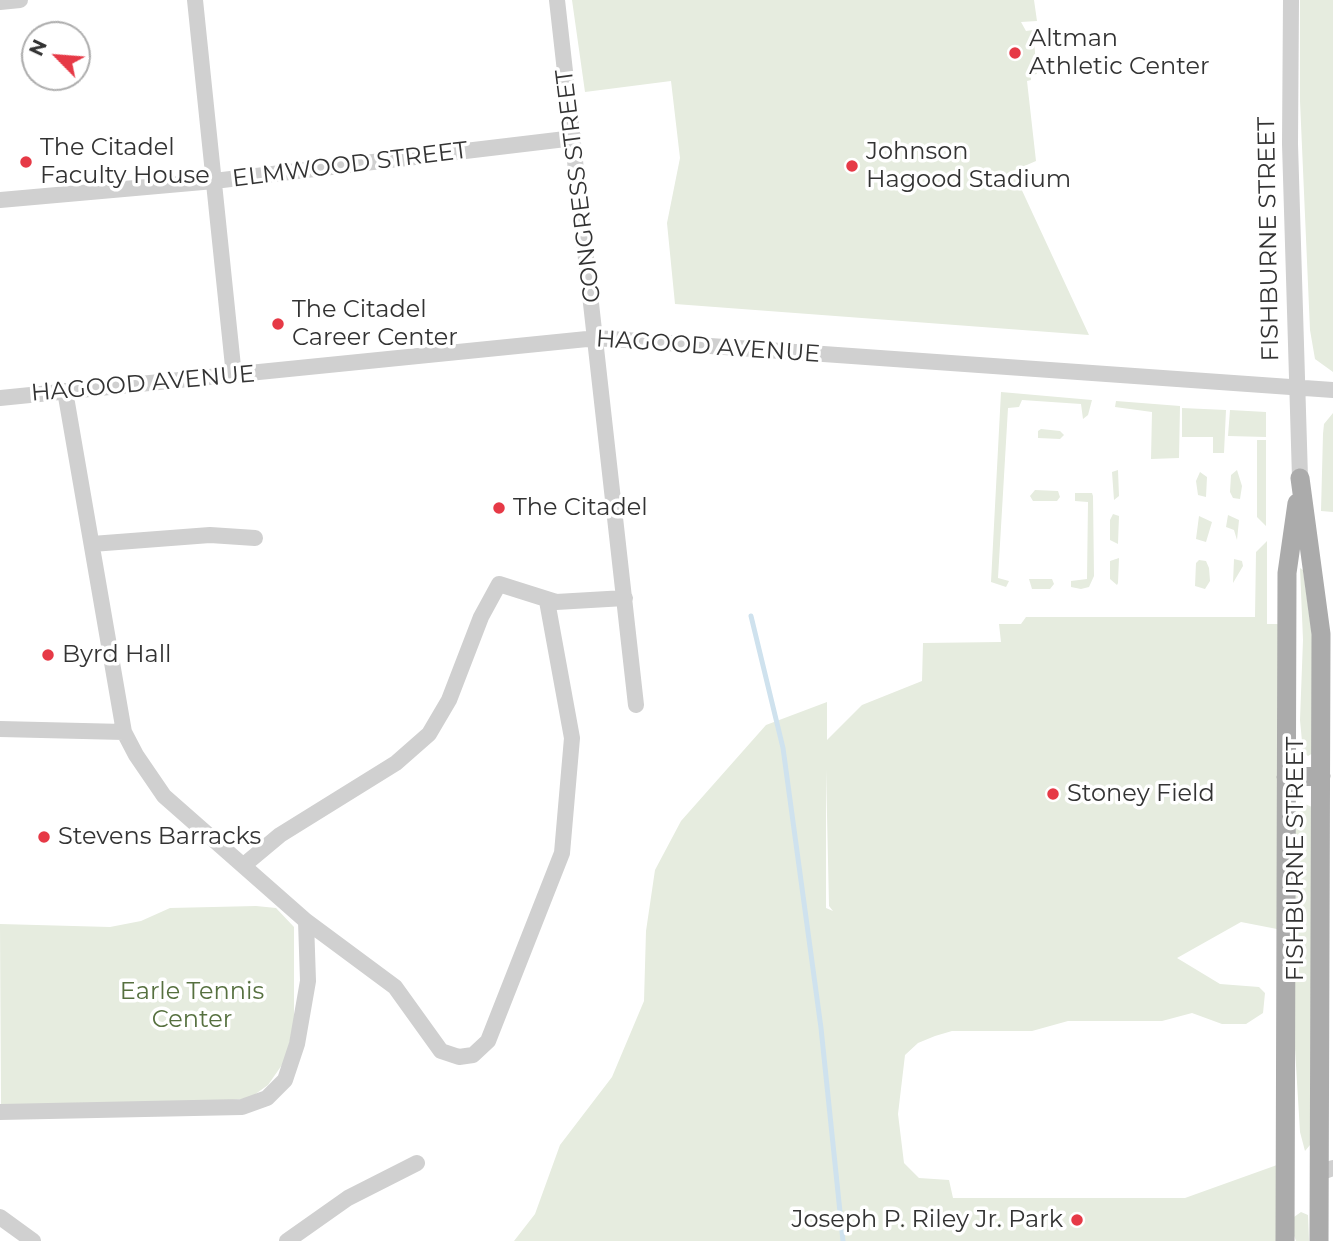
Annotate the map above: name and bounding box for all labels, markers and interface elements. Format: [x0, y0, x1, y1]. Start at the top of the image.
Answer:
north arrow [21, 21, 91, 91]
place label: Altman Athletic Center [1029, 25, 1210, 81]
text: N [25, 36, 52, 60]
marker: Altman Athletic Center [1007, 45, 1023, 61]
street label: CONGRESS STREET [550, 68, 608, 304]
street label: FISHBURNE STREET [1252, 116, 1286, 362]
place label: The Citadel Faculty House [40, 134, 210, 190]
street label: ELMWOOD STREET [231, 136, 469, 194]
place label: Johnson Hagood Stadium [866, 138, 1071, 194]
marker: The Citadel Faculty House [18, 154, 34, 170]
marker: Johnson Hagood Stadium [844, 158, 860, 174]
place label: The Citadel Career Center [292, 296, 458, 352]
marker: The Citadel Career Center [270, 316, 286, 332]
street label: HAGOOD AVENUE [595, 325, 821, 369]
street label: HAGOOD AVENUE [30, 360, 256, 408]
place label: The Citadel [513, 494, 648, 522]
marker: The Citadel [491, 500, 507, 516]
place label: Byrd Hall [62, 641, 172, 669]
marker: Byrd Hall [40, 647, 56, 663]
street label: FISHBURNE STREET [1282, 737, 1310, 981]
place label: Stoney Field [1067, 780, 1215, 808]
marker: Stoney Field [1045, 786, 1061, 802]
place label: Stevens Barracks [58, 823, 261, 851]
marker: Stevens Barracks [36, 829, 52, 845]
park label: Earle Tennis Center [120, 978, 264, 1034]
place label: Joseph P. Riley Jr. Park [792, 1206, 1063, 1234]
marker: Joseph P. Riley Jr. Park [1069, 1212, 1085, 1228]

